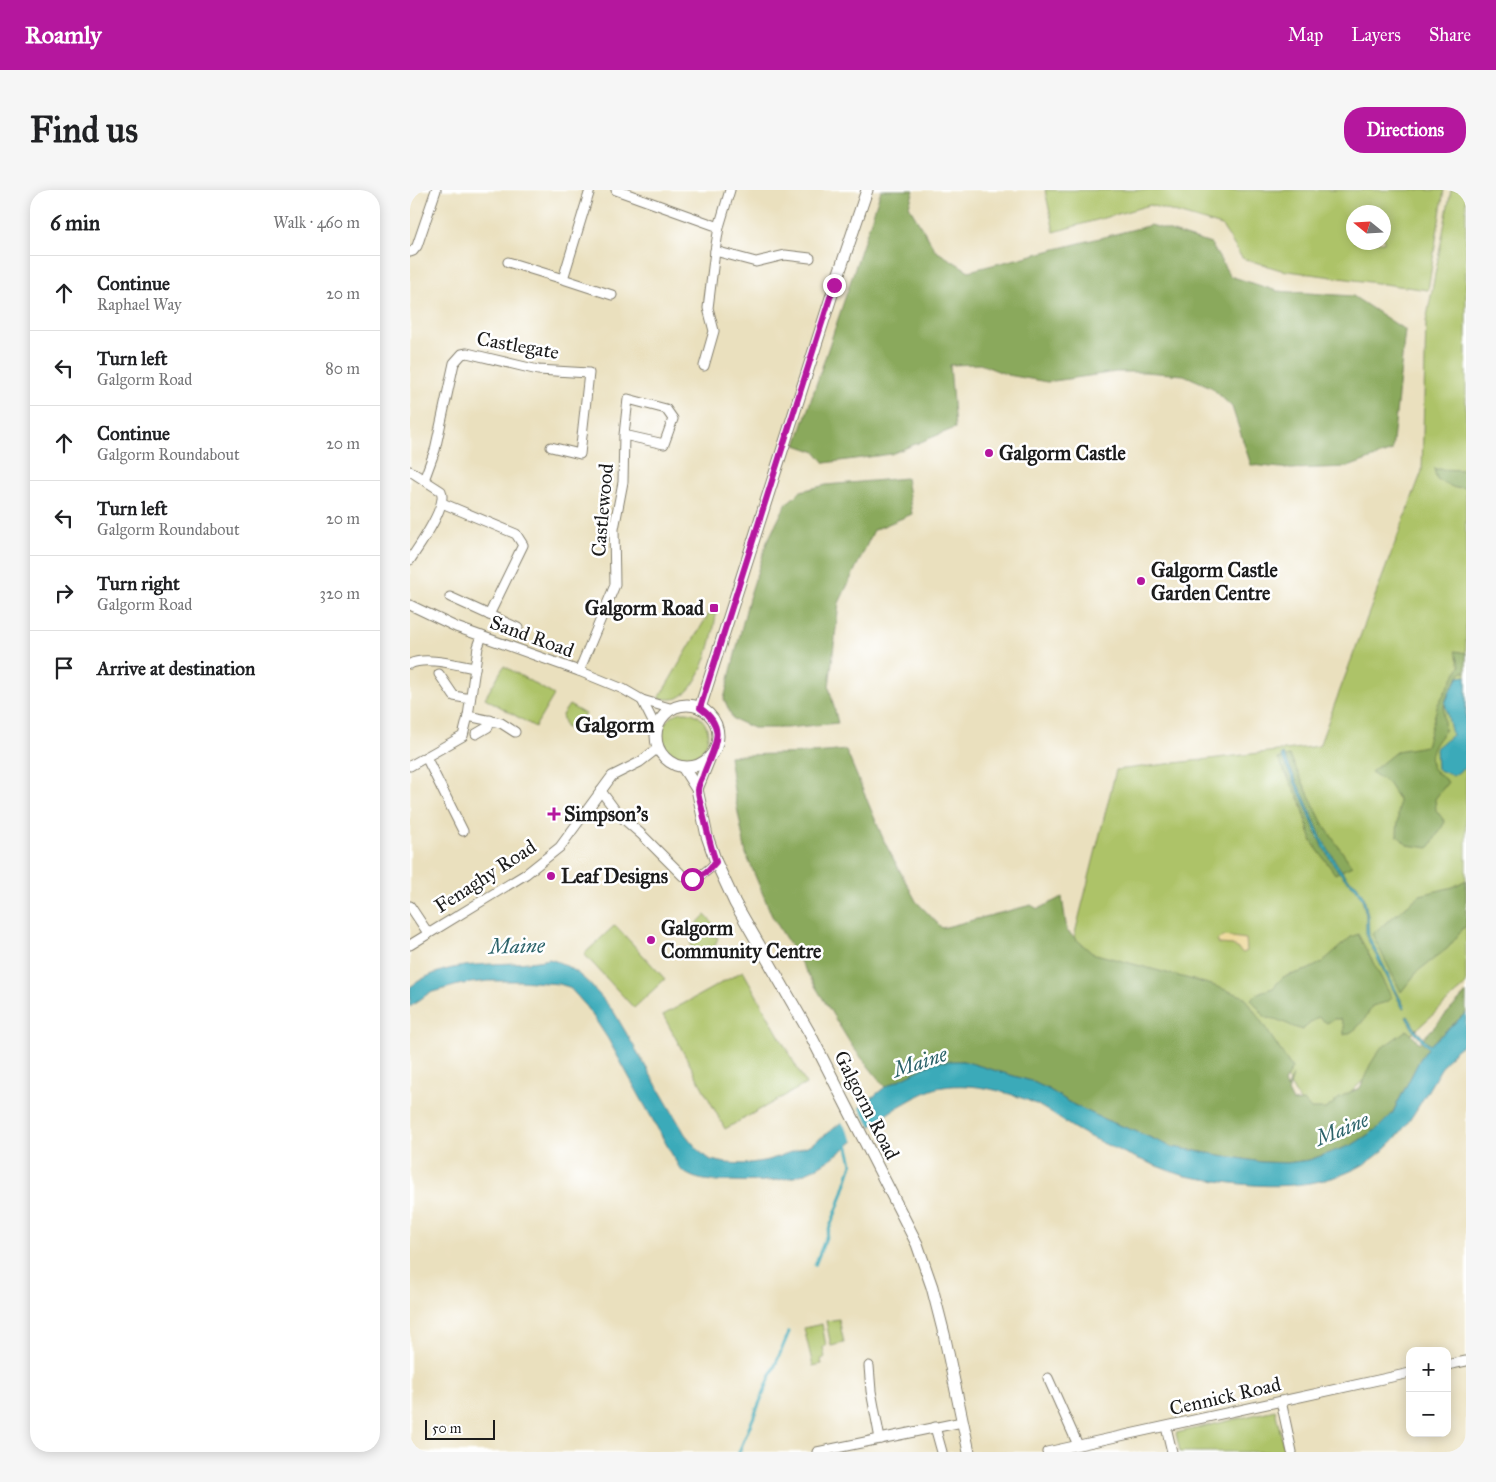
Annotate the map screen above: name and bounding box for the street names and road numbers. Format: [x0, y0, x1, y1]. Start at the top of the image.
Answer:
street label: Castlegate [475, 326, 561, 365]
street label: Castlewood [586, 462, 618, 558]
street label: Sand Road [487, 610, 577, 662]
street label: Fenaghy Road [430, 834, 541, 919]
street label: Galgorm Road [828, 1046, 905, 1164]
street label: Cennick Road [1167, 1372, 1283, 1420]

